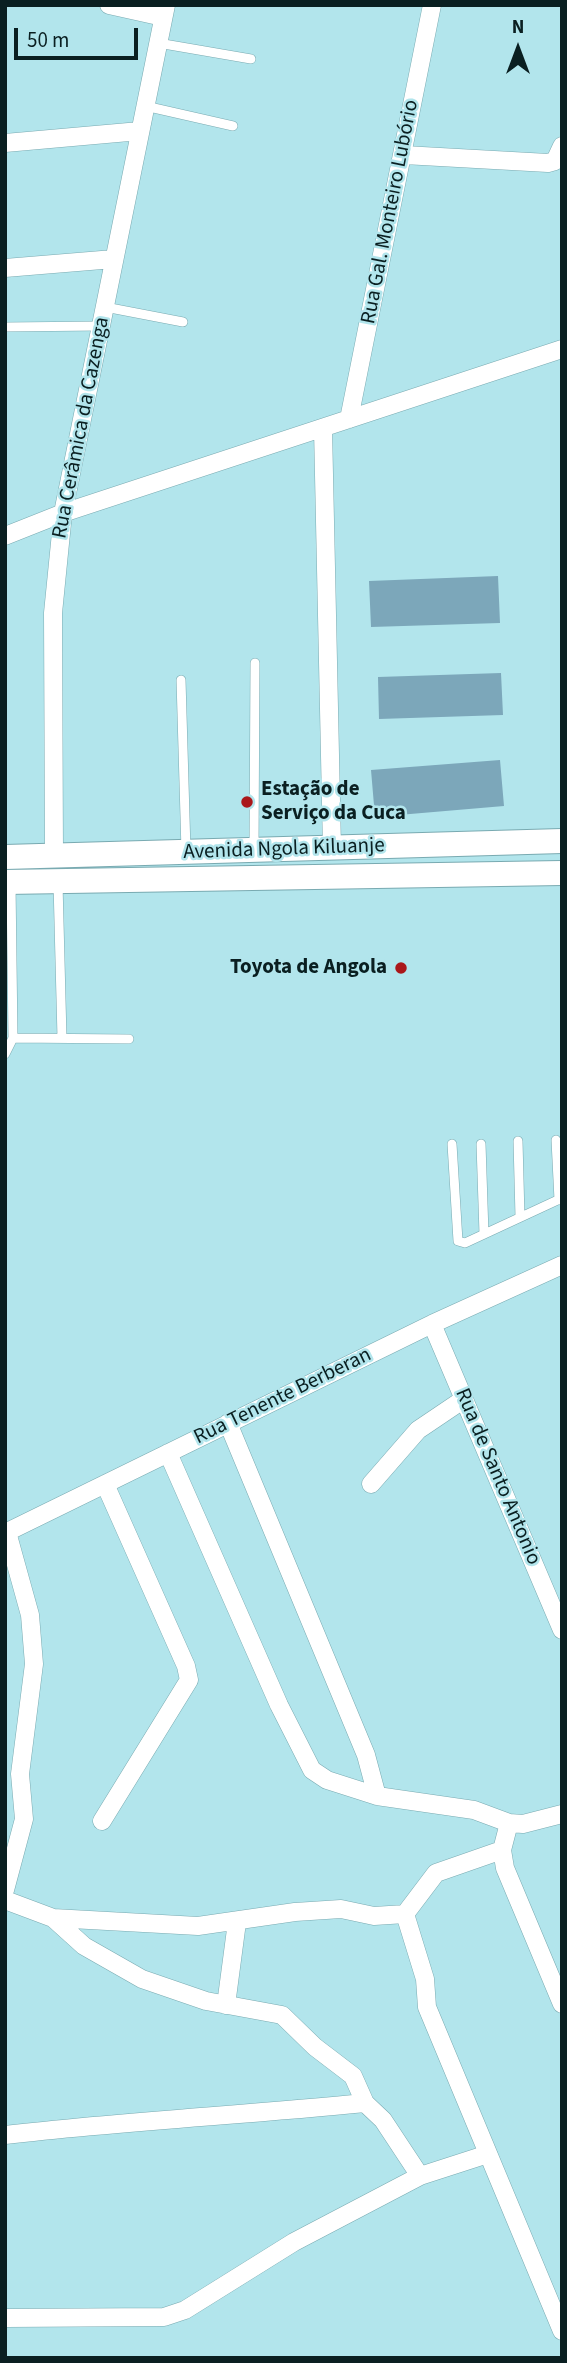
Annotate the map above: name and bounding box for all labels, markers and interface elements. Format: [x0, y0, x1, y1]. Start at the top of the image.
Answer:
scale bar [18, 14, 142, 58]
north arrow [483, 14, 553, 84]
text: N [512, 14, 524, 41]
text: 50 m [27, 25, 69, 55]
street label: Rua Gal. Monteiro Lubório [357, 98, 425, 326]
street label: Rua Cerâmica da Cazenga [48, 315, 116, 541]
place label: Estação de Serviço da Cuca [261, 777, 406, 827]
marker: Estação de Serviço da Cuca [239, 794, 255, 810]
street label: Avenida Ngola Kiluanje [183, 834, 385, 866]
place label: Toyota de Angola [230, 955, 387, 981]
marker: Toyota de Angola [393, 960, 409, 976]
street label: Rua Tenente Berberan [190, 1343, 376, 1451]
street label: Rua de Santo Antonio [448, 1385, 546, 1569]

